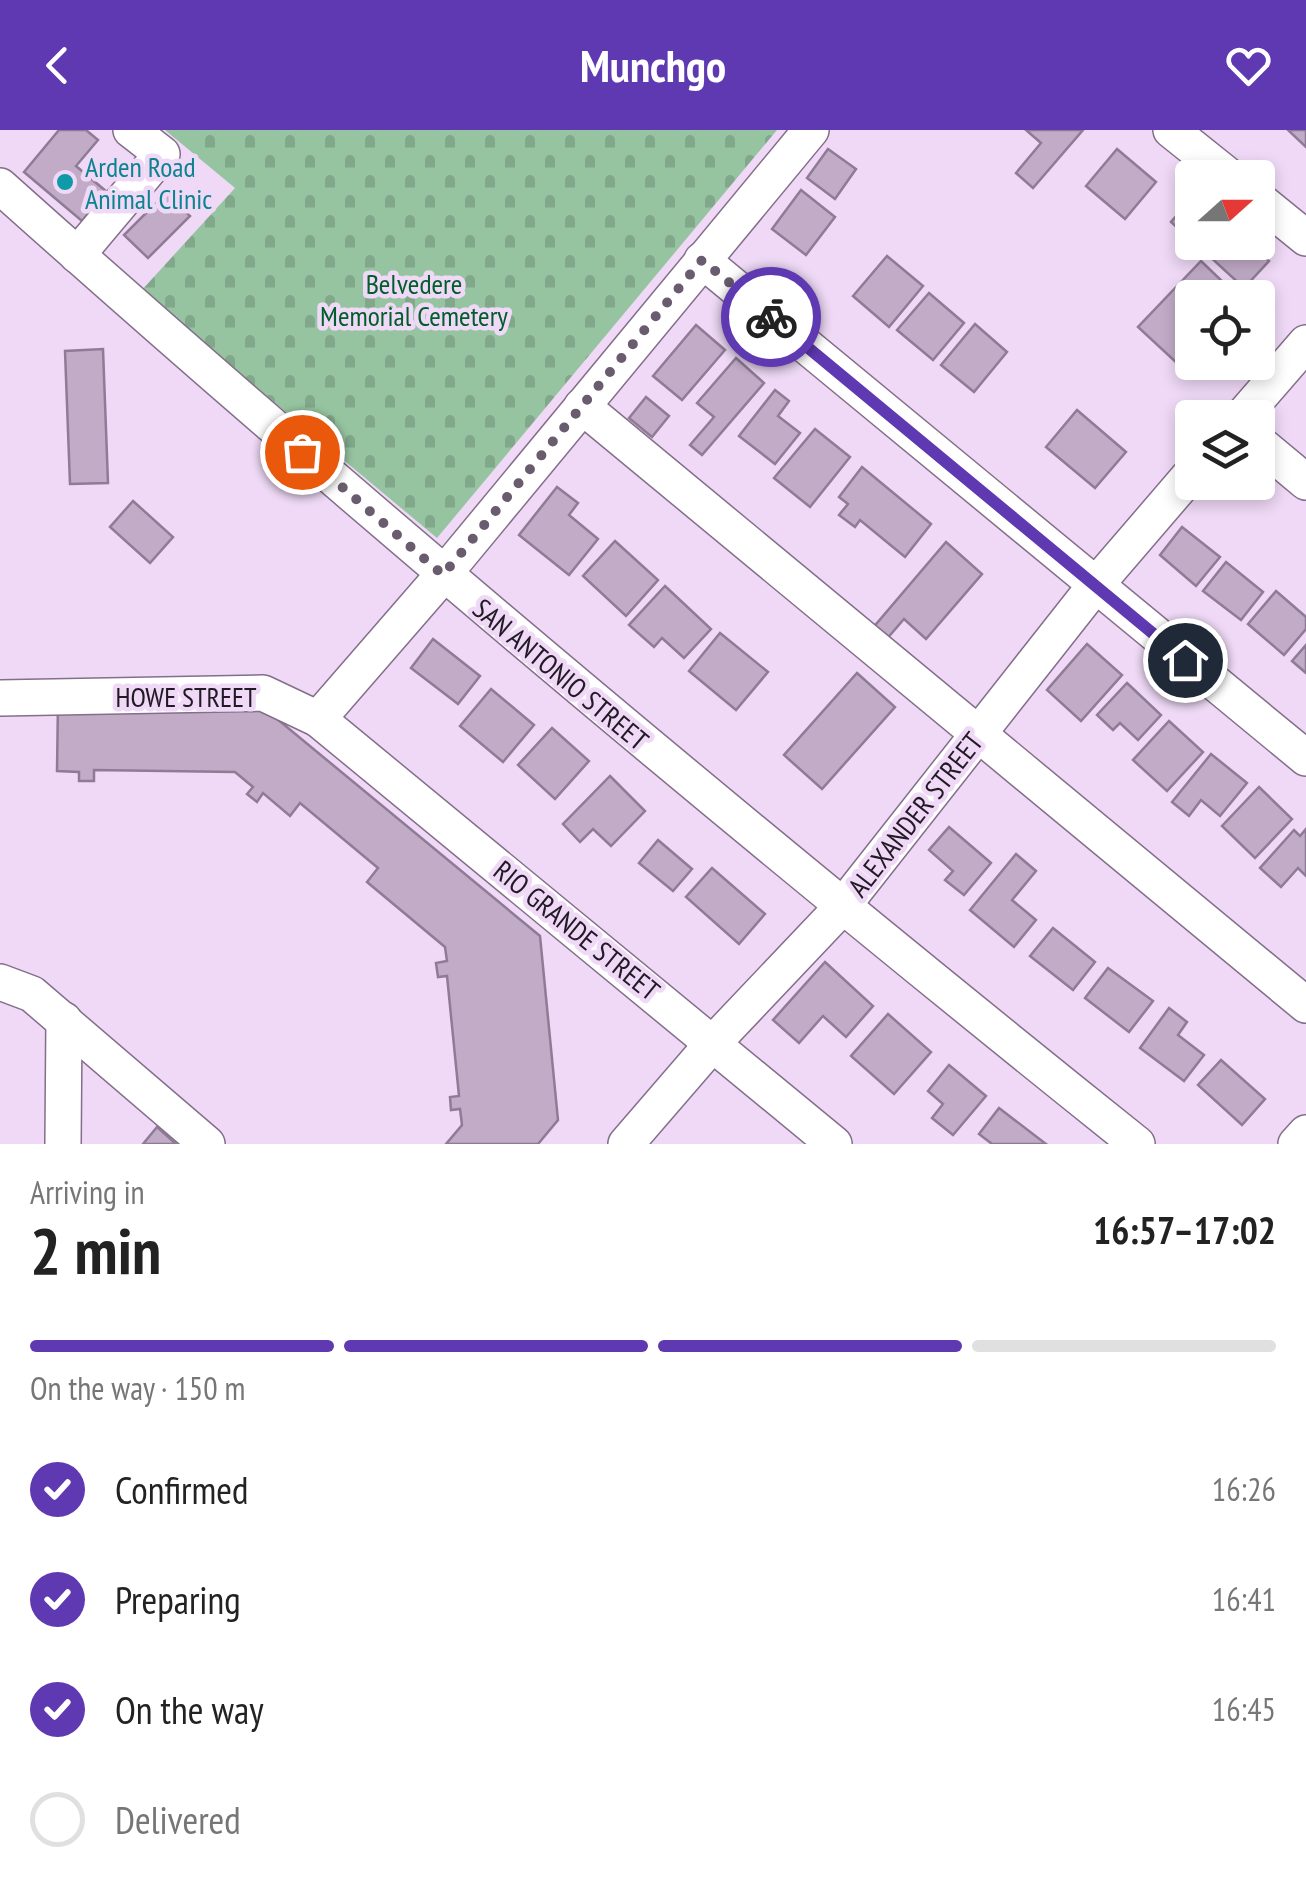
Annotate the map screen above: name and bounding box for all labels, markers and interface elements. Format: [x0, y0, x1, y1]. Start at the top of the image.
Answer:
text: Munchgo [580, 36, 726, 94]
icon: back [30, 38, 85, 93]
icon: heart [1221, 38, 1276, 93]
place label: Arden Road Animal Clinic [85, 148, 212, 217]
north arrow [1175, 160, 1275, 260]
map controls [1175, 160, 1275, 500]
marker: Arden Road Animal Clinic [54, 171, 76, 193]
park label: Belvedere Memorial Cemetery [320, 265, 508, 334]
courier [721, 267, 821, 367]
button: locate [1175, 280, 1275, 380]
icon: bike [744, 290, 799, 345]
button: layers [1175, 400, 1275, 500]
pin [260, 410, 345, 495]
icon: bag [275, 425, 330, 480]
street label: SAN ANTONIO STREET [466, 590, 657, 759]
pin [1143, 618, 1228, 703]
icon: home [1158, 633, 1213, 688]
street label: HOWE STREET [115, 678, 257, 715]
street label: ALEXANDER STREET [839, 724, 991, 904]
street label: RIO GRANDE STREET [486, 852, 668, 1009]
text: Arriving in [30, 1171, 145, 1213]
text: 16:57–17:02 [1093, 1205, 1276, 1254]
text: 2 min [30, 1208, 161, 1292]
text: On the way · 150 m [30, 1367, 245, 1409]
icon: check [30, 1462, 85, 1517]
text: Confirmed [115, 1465, 248, 1514]
text: 16:26 [1212, 1468, 1276, 1510]
icon: check [30, 1572, 85, 1627]
text: Preparing [115, 1575, 241, 1624]
text: 16:41 [1212, 1578, 1276, 1620]
icon: check [30, 1682, 85, 1737]
text: On the way [115, 1685, 263, 1734]
text: 16:45 [1212, 1688, 1276, 1730]
text: Delivered [115, 1795, 241, 1844]

